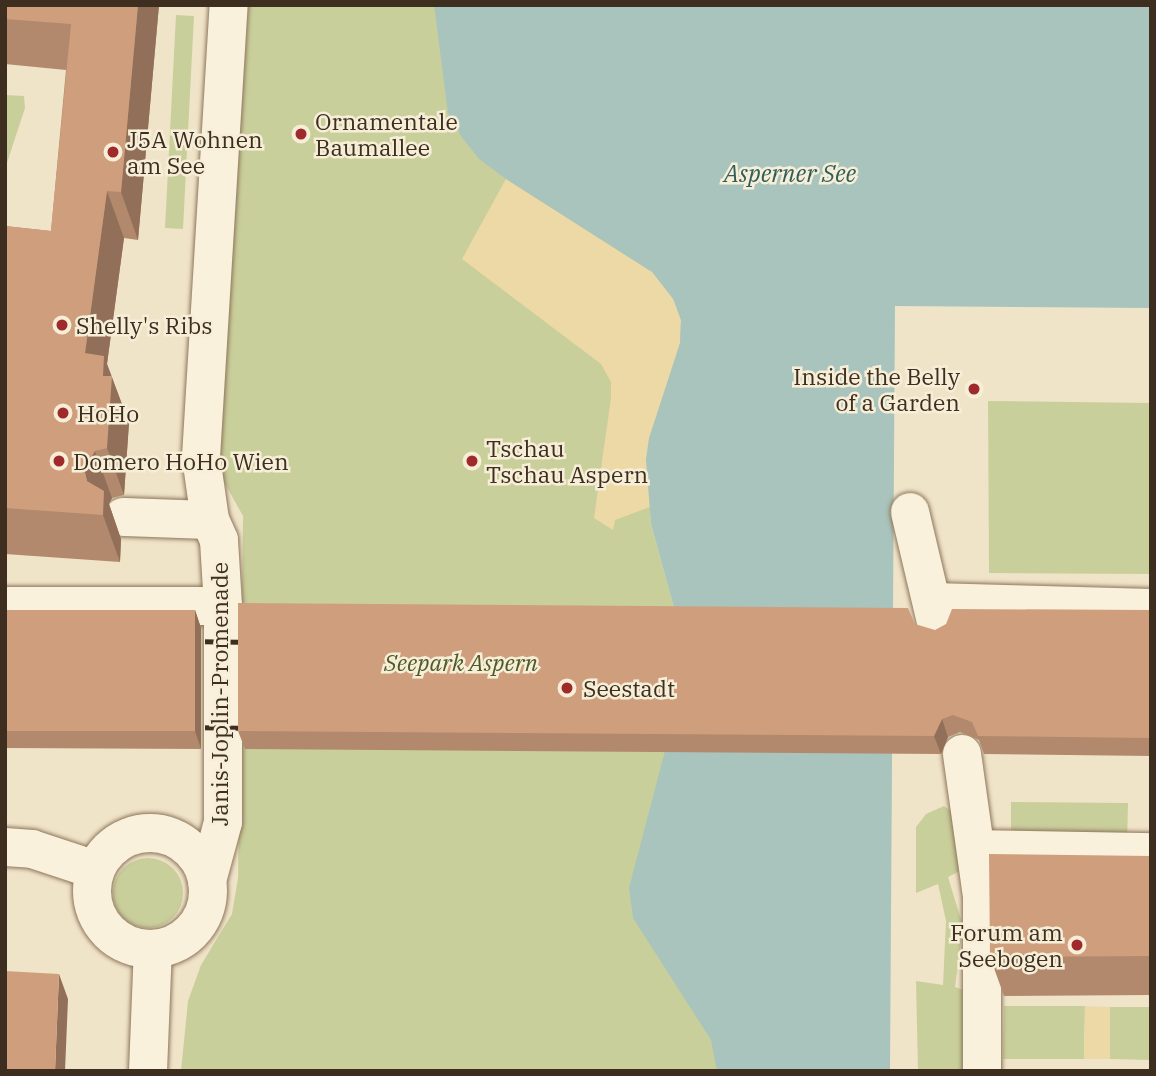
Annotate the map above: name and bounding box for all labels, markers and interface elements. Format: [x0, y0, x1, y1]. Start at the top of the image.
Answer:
place label: Ornamentale Baumallee [315, 107, 458, 161]
place label: J5A Wohnen am See [127, 125, 263, 179]
marker: Ornamentale Baumallee [293, 126, 309, 142]
marker: J5A Wohnen am See [105, 144, 121, 160]
water label: Asperner See [724, 160, 856, 188]
place label: Shelly's Ribs [76, 311, 213, 339]
marker: Shelly's Ribs [54, 317, 70, 333]
place label: Inside the Belly of a Garden [793, 362, 960, 416]
marker: Inside the Belly of a Garden [966, 381, 982, 397]
place label: HoHo [77, 399, 139, 427]
marker: HoHo [55, 405, 71, 421]
place label: Tschau Tschau Aspern [486, 434, 648, 488]
place label: Domero HoHo Wien [73, 447, 289, 475]
marker: Domero HoHo Wien [51, 453, 67, 469]
marker: Tschau Tschau Aspern [464, 453, 480, 469]
street label: Janis-Joplin-Promenade [205, 562, 233, 826]
park label: Seepark Aspern [384, 648, 538, 676]
place label: Seestadt [583, 674, 675, 702]
marker: Seestadt [557, 678, 577, 698]
place label: Forum am Seebogen [950, 918, 1063, 972]
marker: Forum am Seebogen [1069, 937, 1085, 953]

